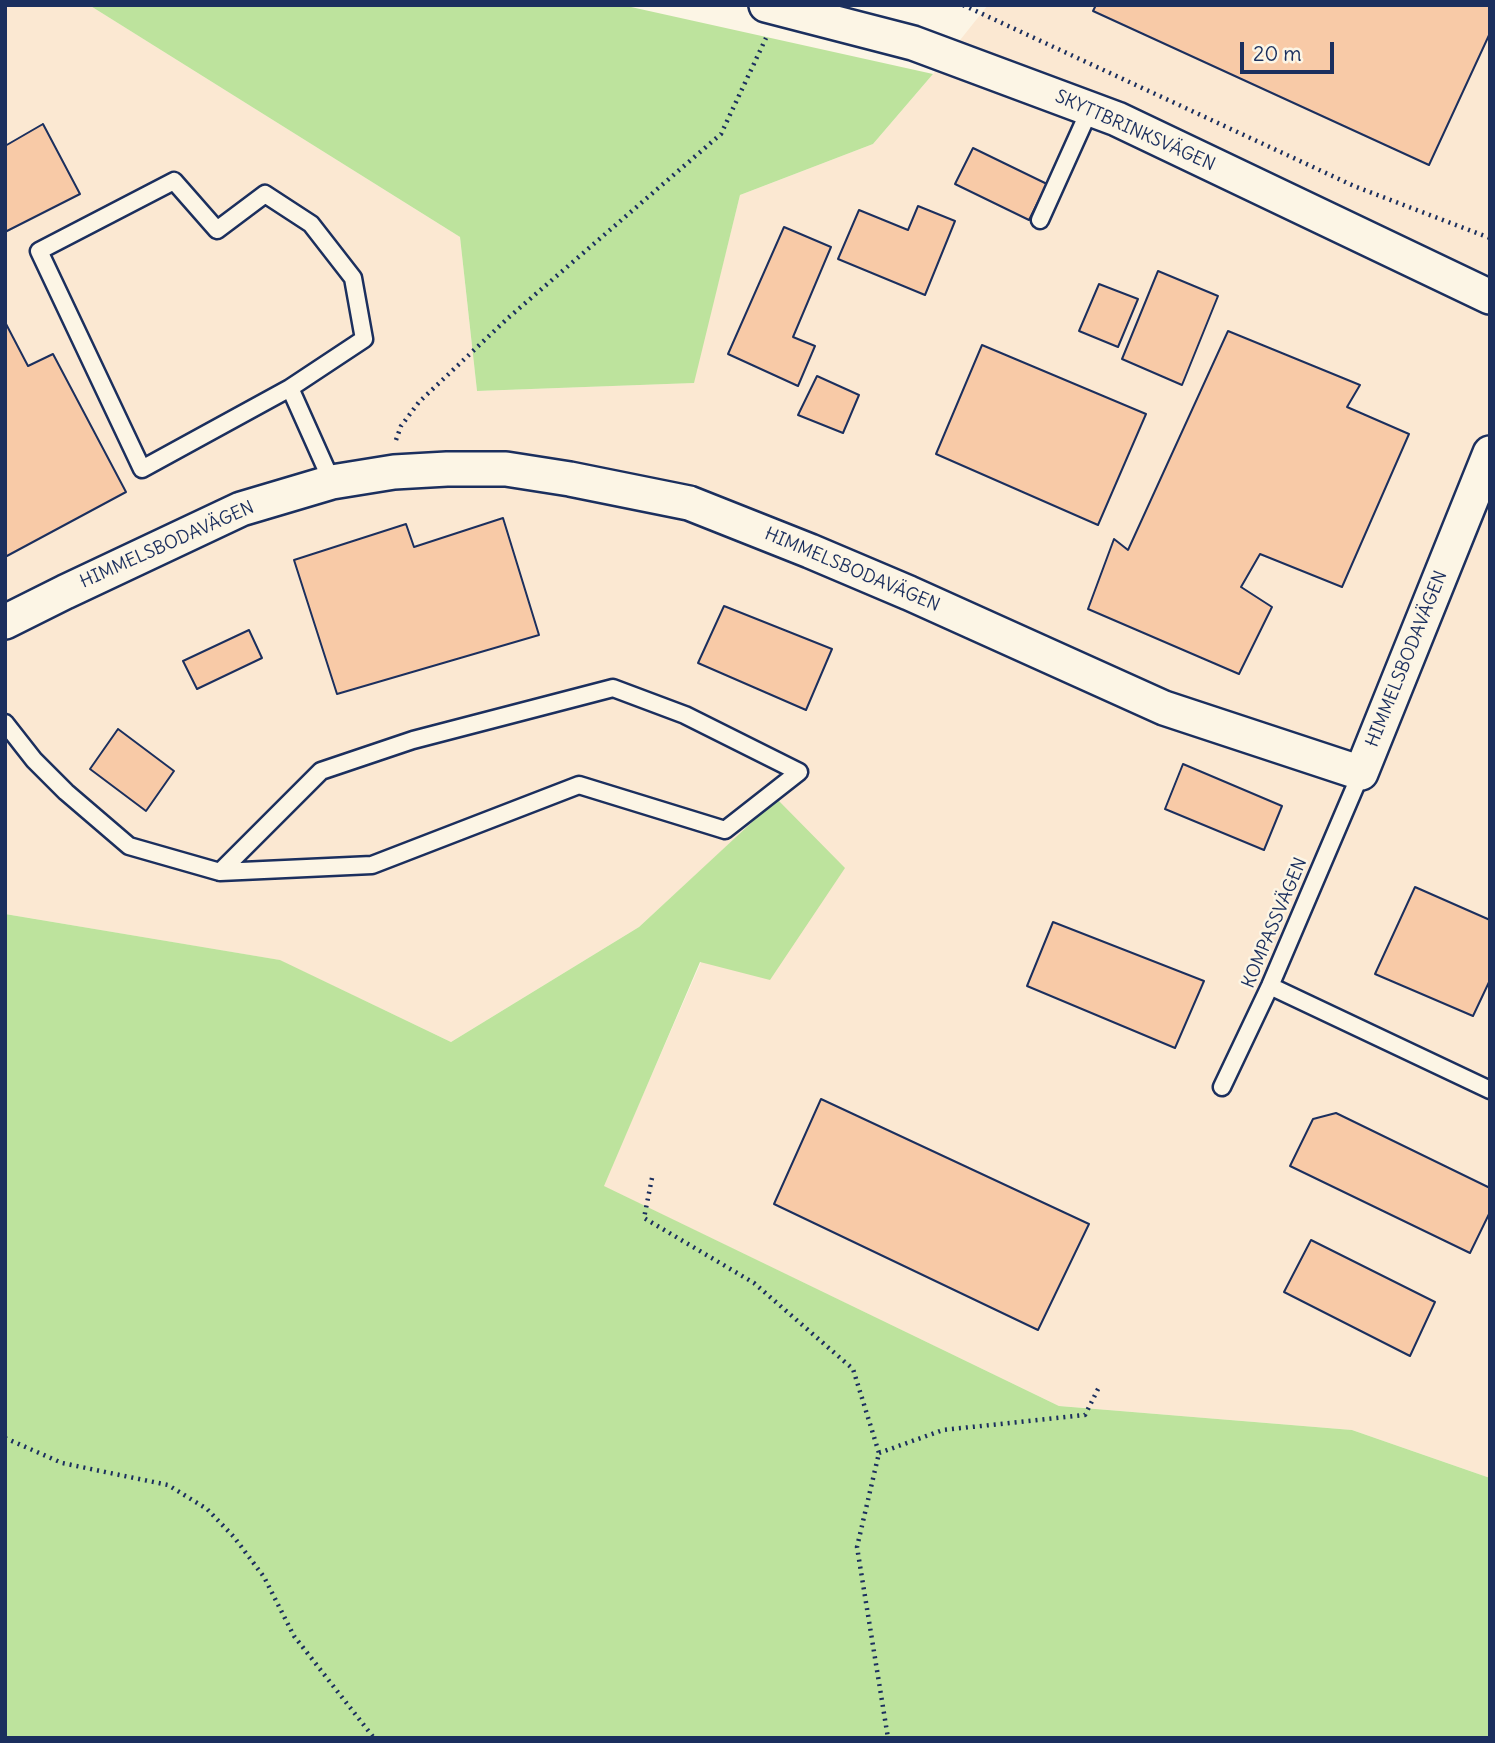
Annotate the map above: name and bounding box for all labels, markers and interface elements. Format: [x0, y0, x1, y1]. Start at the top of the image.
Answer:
scale bar [1243, 28, 1338, 72]
text: 20 m [1253, 40, 1302, 67]
street label: SKYTTBRINKSVÄGEN [1052, 86, 1218, 176]
street label: HIMMELSBODAVÄGEN [77, 497, 257, 593]
street label: HIMMELSBODAVÄGEN [761, 523, 943, 617]
street label: HIMMELSBODAVÄGEN [1362, 568, 1452, 750]
street label: KOMPASSVÄGEN [1238, 855, 1312, 991]

